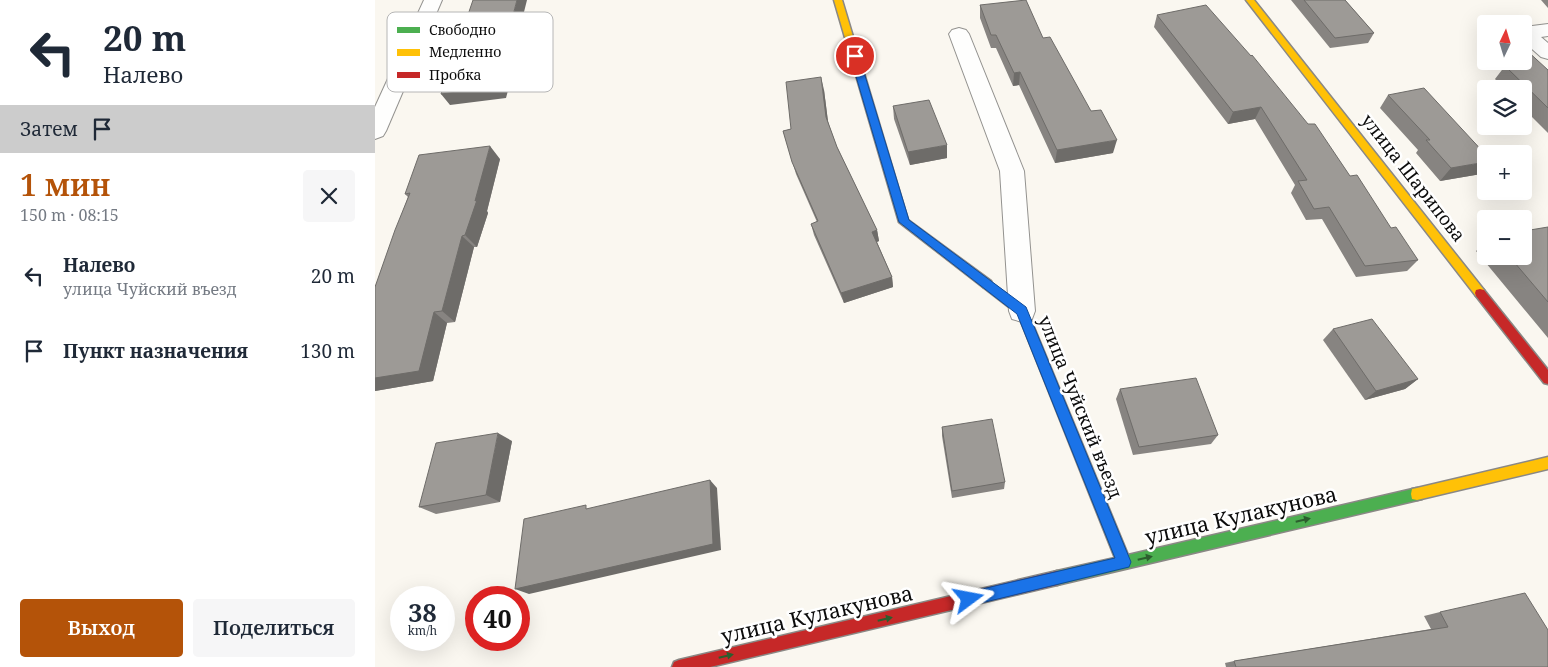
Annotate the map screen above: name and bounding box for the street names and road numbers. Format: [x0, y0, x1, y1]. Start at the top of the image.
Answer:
street label: улица Шарипова [1356, 109, 1471, 246]
street label: улица Чуйский въезд [1033, 312, 1129, 502]
street label: улица Кулакунова [1142, 479, 1339, 551]
street label: улица Кулакунова [718, 578, 915, 650]

